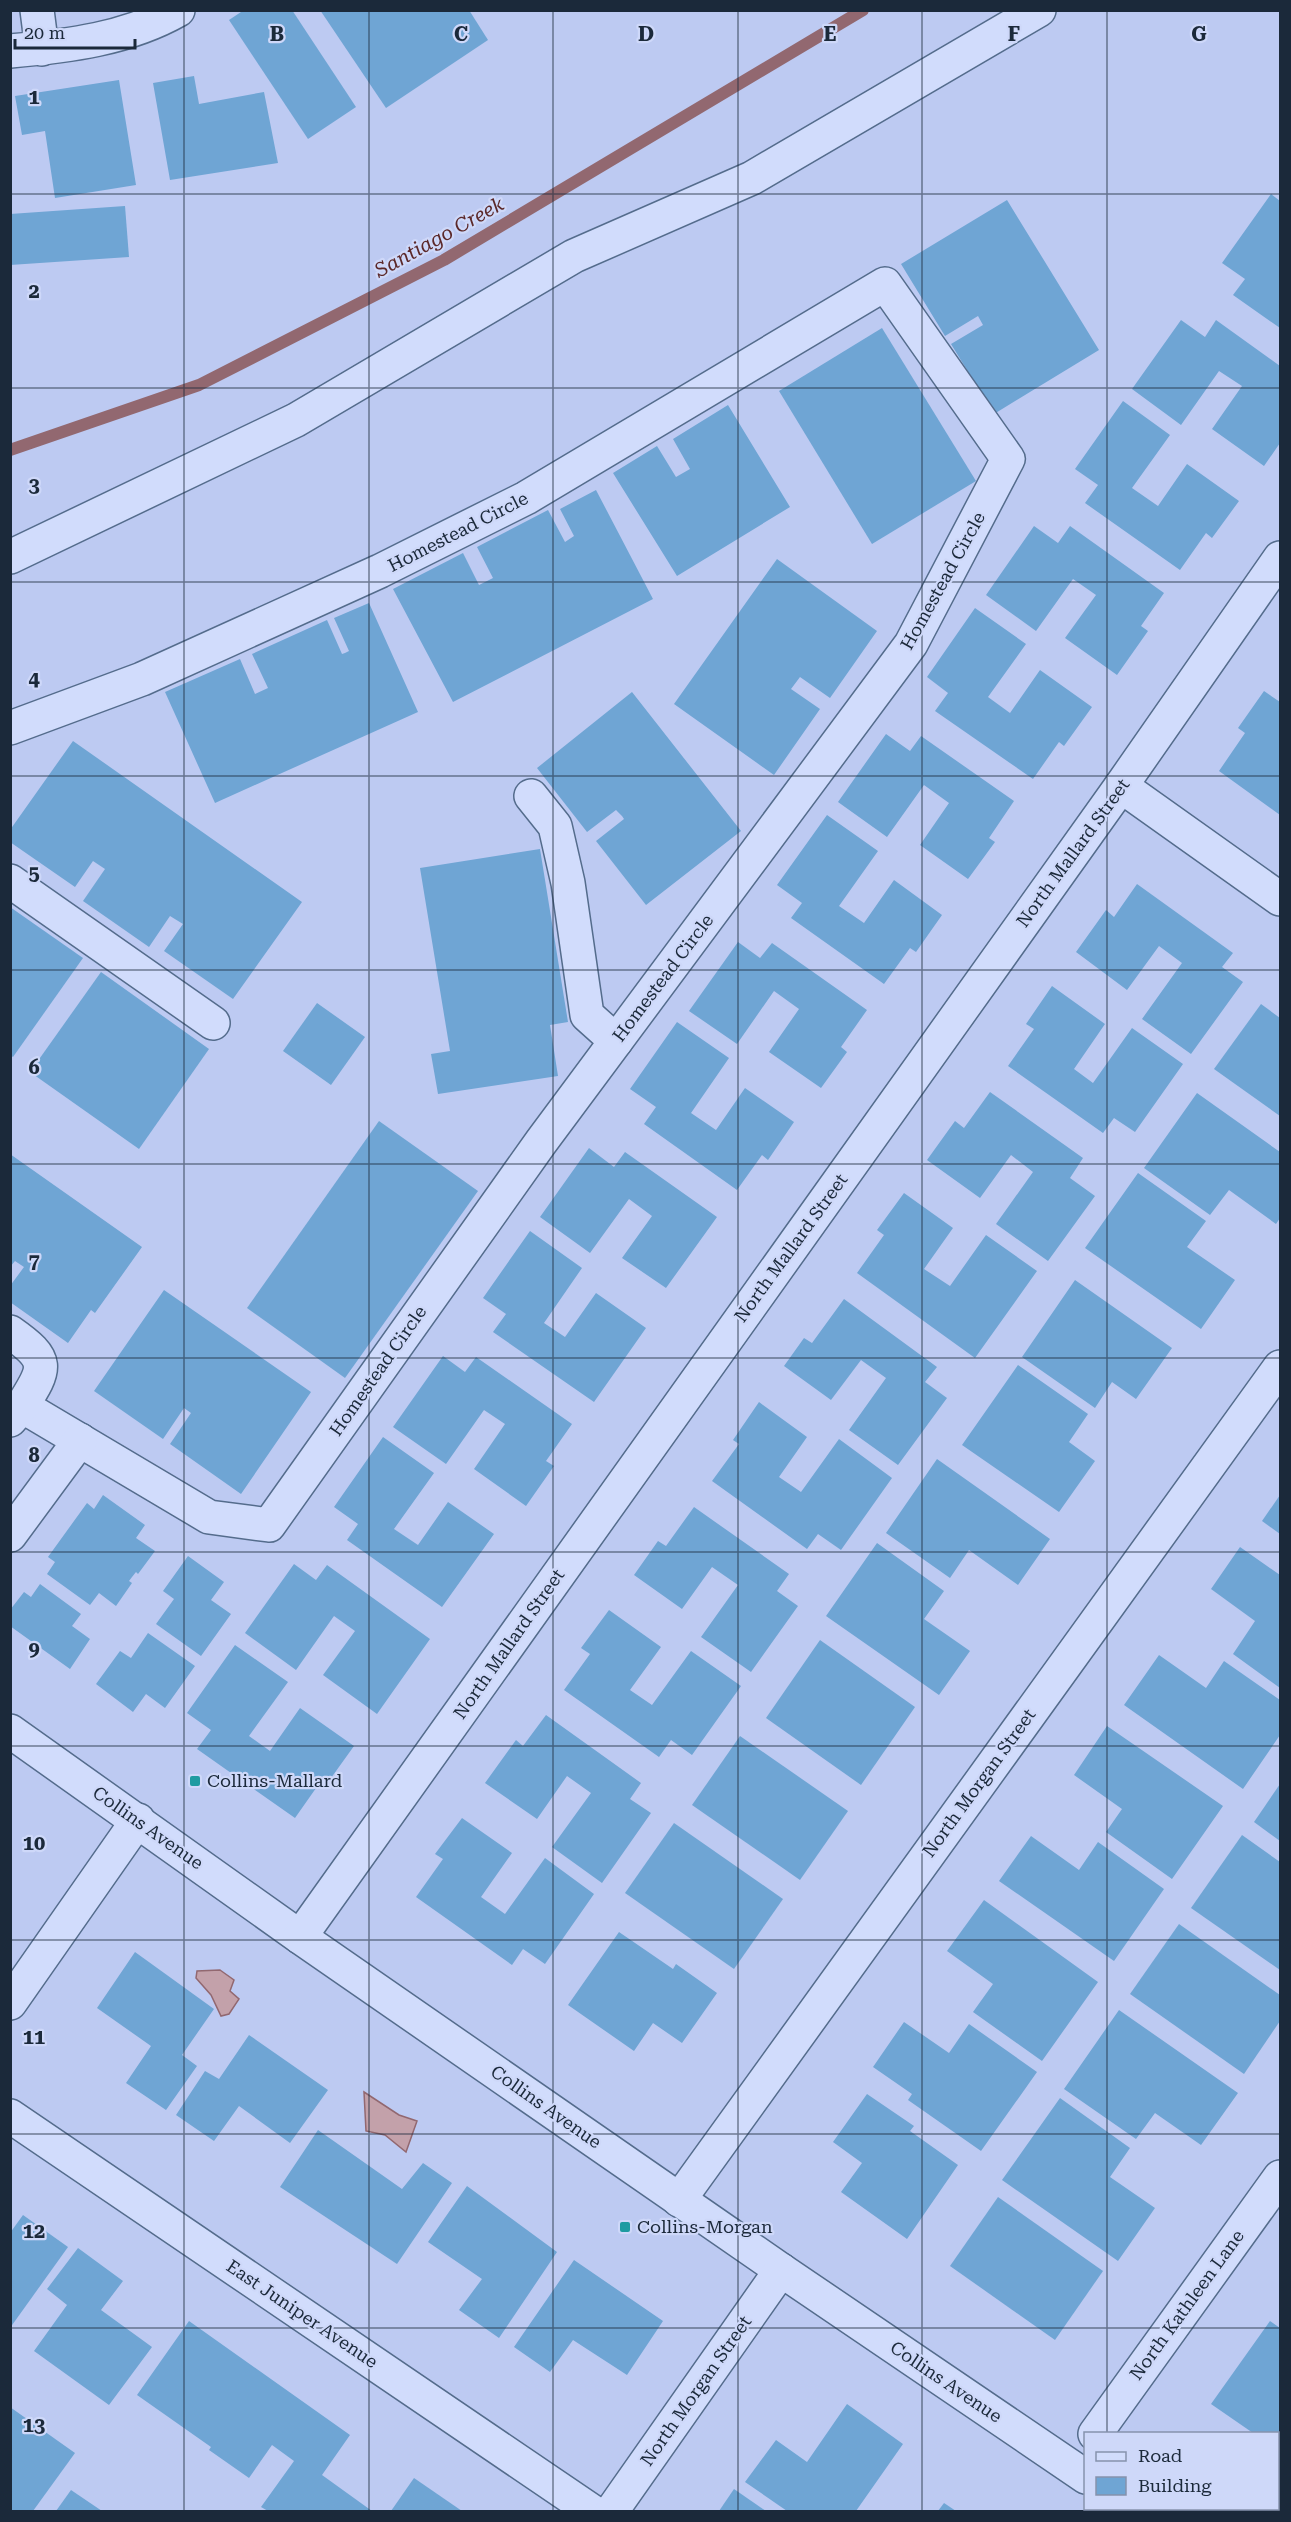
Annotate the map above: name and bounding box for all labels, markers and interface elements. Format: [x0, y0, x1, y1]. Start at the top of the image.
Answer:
scale bar [15, 12, 135, 50]
text: 20 m [24, 22, 65, 43]
text: B [270, 22, 284, 46]
text: C [454, 22, 468, 46]
text: D [638, 22, 654, 46]
text: E [824, 22, 837, 46]
text: F [1008, 22, 1020, 46]
text: G [1191, 22, 1207, 46]
text: 1 [28, 85, 40, 109]
water label: Santiago Creek [369, 191, 508, 283]
text: 2 [28, 279, 40, 303]
text: 3 [28, 473, 40, 497]
street label: Homestead Circle [384, 487, 531, 576]
street label: Homestead Circle [896, 508, 989, 653]
text: 4 [28, 667, 40, 691]
street label: North Mallard Street [1012, 774, 1134, 931]
text: 5 [28, 861, 40, 885]
street label: Homestead Circle [608, 910, 717, 1046]
text: 6 [28, 1055, 40, 1079]
street label: North Mallard Street [730, 1169, 852, 1326]
text: 7 [28, 1249, 40, 1273]
street label: Homestead Circle [325, 1301, 430, 1440]
text: 8 [28, 1443, 40, 1467]
street label: North Mallard Street [449, 1564, 569, 1723]
text: 9 [28, 1637, 40, 1661]
street label: North Morgan Street [918, 1704, 1040, 1861]
place label: Collins-Mallard [207, 1770, 343, 1791]
marker: Collins-Mallard [188, 1774, 202, 1788]
street label: Collins Avenue [89, 1782, 208, 1874]
text: 10 [23, 1831, 45, 1855]
text: 11 [23, 2025, 45, 2049]
street label: Collins Avenue [487, 2061, 606, 2153]
place label: Collins-Morgan [637, 2216, 773, 2237]
text: 12 [23, 2219, 45, 2243]
marker: Collins-Morgan [618, 2220, 632, 2234]
street label: North Kathleen Lane [1125, 2225, 1248, 2384]
street label: East Juniper Avenue [223, 2255, 382, 2372]
street label: North Morgan Street [636, 2311, 756, 2470]
street label: Collins Avenue [886, 2336, 1006, 2427]
text: 13 [23, 2413, 45, 2437]
legend [1084, 2432, 1279, 2510]
text: Road [1138, 2445, 1183, 2466]
text: Building [1138, 2475, 1212, 2496]

